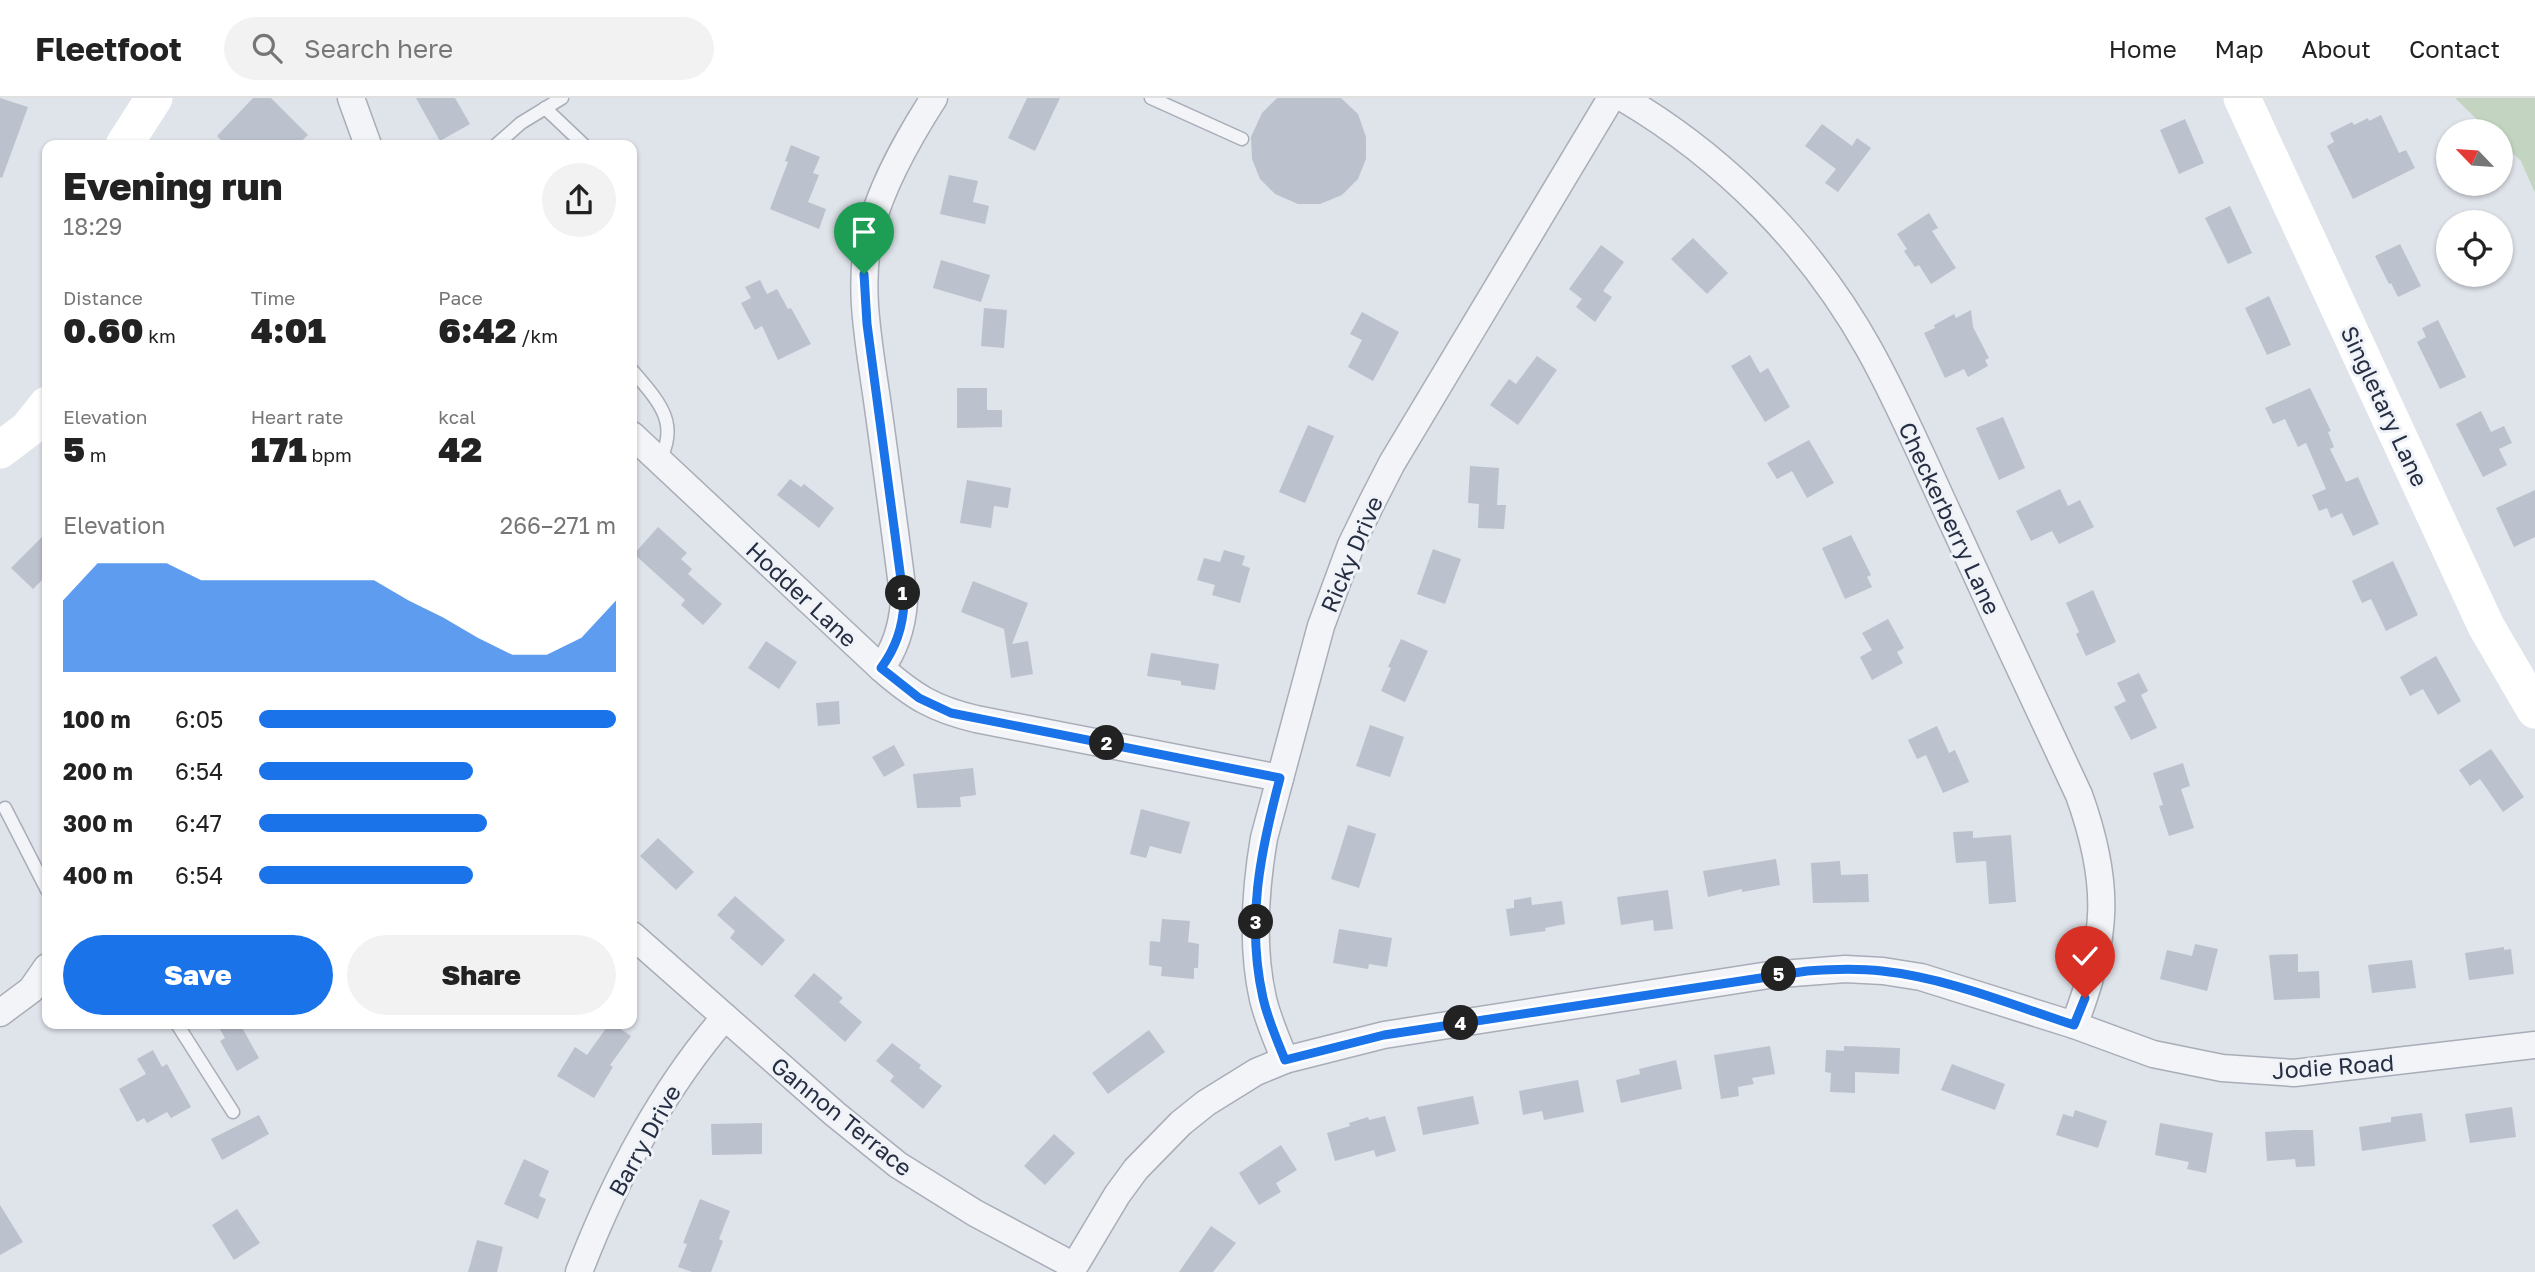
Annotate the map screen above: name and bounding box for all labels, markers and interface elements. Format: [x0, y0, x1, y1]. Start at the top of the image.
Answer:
search box [224, 17, 714, 80]
text: Fleetfoot [35, 29, 182, 68]
icon: search [248, 29, 286, 67]
text: Search here [304, 33, 453, 64]
text: Home [2109, 34, 2177, 63]
text: Map [2215, 34, 2264, 63]
text: About [2302, 34, 2371, 63]
text: Contact [2409, 34, 2500, 63]
north arrow [2436, 119, 2513, 196]
map controls [2436, 119, 2513, 287]
text: Evening run [63, 163, 282, 208]
button: share [542, 163, 616, 237]
pin [834, 202, 894, 274]
button: locate [2436, 210, 2513, 287]
text: 18:29 [63, 212, 122, 240]
icon: arrive [845, 213, 883, 251]
text: Distance [63, 286, 143, 309]
text: Time [251, 286, 295, 309]
text: Pace [438, 286, 483, 309]
text: 0.60 [63, 309, 144, 351]
text: 4:01 [251, 309, 326, 351]
text: 6:42 [438, 309, 517, 351]
street label: Singletary Lane [2336, 321, 2434, 491]
text: km [144, 324, 176, 347]
text: /km [517, 324, 558, 347]
text: Elevation [63, 405, 148, 428]
text: Heart rate [251, 405, 343, 428]
text: kcal [438, 405, 476, 428]
street label: Checkerberry Lane [1893, 417, 2007, 619]
text: 5 [63, 428, 85, 470]
text: 171 [251, 428, 307, 470]
text: 42 [438, 428, 482, 470]
text: m [85, 443, 107, 466]
text: bpm [307, 443, 352, 466]
street label: Ricky Drive [1314, 492, 1388, 616]
text: Elevation [63, 511, 165, 539]
text: 266–271 m [500, 511, 616, 539]
street label: Hodder Lane [741, 536, 863, 652]
pin: 1 [886, 575, 920, 610]
text: 1 [898, 581, 907, 604]
text: 100 m [63, 705, 131, 733]
text: 6:05 [175, 705, 223, 733]
pin: 2 [1090, 726, 1124, 760]
text: 2 [1101, 731, 1112, 754]
text: 200 m [63, 757, 133, 785]
text: 6:54 [175, 757, 223, 785]
text: 300 m [63, 809, 133, 837]
text: 6:47 [175, 809, 222, 837]
text: 400 m [63, 861, 133, 889]
text: 6:54 [175, 861, 223, 889]
pin: 3 [1238, 904, 1274, 940]
text: 3 [1250, 910, 1261, 933]
pin [2055, 926, 2115, 998]
button: Save [63, 935, 333, 1015]
button: Share [347, 935, 616, 1015]
icon: check [2066, 937, 2104, 975]
pin: 5 [1762, 956, 1796, 992]
text: 5 [1773, 962, 1784, 985]
pin: 4 [1444, 1006, 1478, 1040]
text: 4 [1455, 1011, 1466, 1034]
street label: Jodie Road [2271, 1048, 2395, 1084]
street label: Gannon Terrace [766, 1051, 918, 1181]
street label: Barry Drive [602, 1080, 686, 1200]

